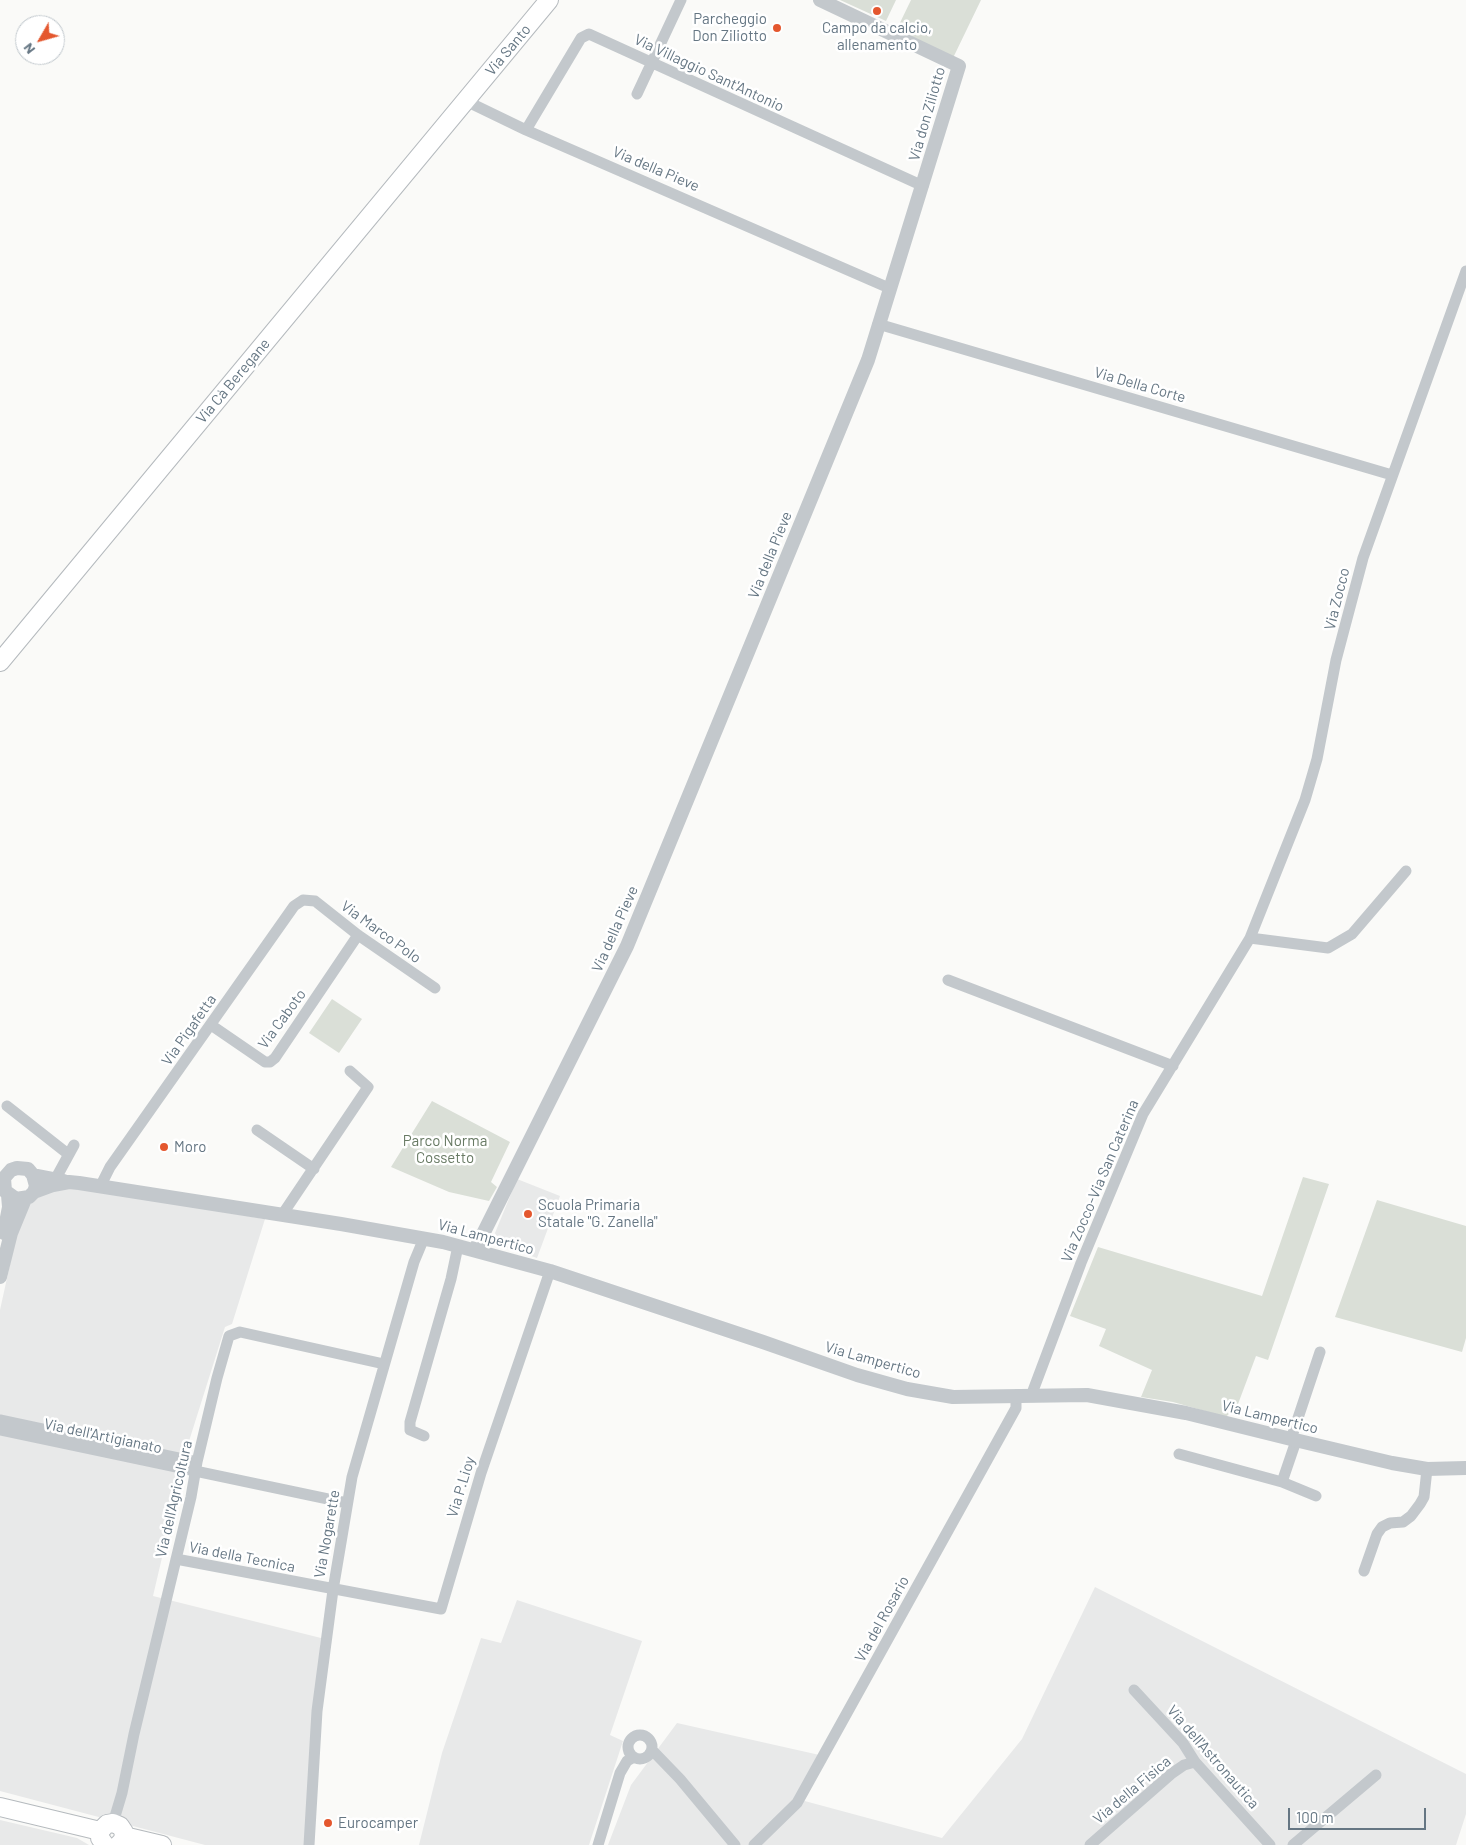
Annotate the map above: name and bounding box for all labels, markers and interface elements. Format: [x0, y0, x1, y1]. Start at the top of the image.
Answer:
marker: Campo da calcio, allenamento [871, 5, 883, 17]
place label: Parcheggio Don Ziliotto [692, 10, 767, 45]
north arrow [15, 15, 65, 65]
place label: Campo da calcio, allenamento [822, 19, 932, 54]
street label: Via Santo [481, 21, 535, 79]
marker: Parcheggio Don Ziliotto [771, 22, 783, 34]
street label: Via Villaggio Sant'Antonio [631, 30, 787, 116]
text: N [19, 40, 38, 58]
street label: Via don Ziliotto [905, 65, 949, 163]
street label: Via della Pieve [610, 143, 702, 195]
street label: Via Cà Beregane [192, 335, 274, 427]
street label: Via Della Corte [1092, 363, 1188, 407]
street label: Via della Pieve [744, 509, 796, 601]
street label: Via Zocco [1321, 566, 1353, 632]
street label: Via della Pieve [588, 883, 642, 975]
street label: Via Marco Polo [338, 897, 424, 967]
street label: Via Caboto [254, 986, 310, 1052]
street label: Via Pigafetta [158, 991, 220, 1069]
street label: Via Zocco-Via San Caterina [1058, 1097, 1142, 1265]
park label: Parco Norma Cossetto [403, 1132, 487, 1167]
place label: Moro [174, 1138, 206, 1156]
marker: Moro [158, 1141, 170, 1153]
place label: Scuola Primaria Statale "G. Zanella" [538, 1196, 658, 1231]
marker: Scuola Primaria Statale "G. Zanella" [522, 1208, 534, 1220]
street label: Via Lampertico [436, 1215, 536, 1259]
street label: Via Lampertico [823, 1338, 923, 1382]
street label: Via Lampertico [1220, 1396, 1320, 1438]
street label: Via dell'Artigianato [42, 1415, 164, 1457]
street label: Via dell'Agricoltura [152, 1439, 196, 1559]
street label: Via P.Lioy [443, 1454, 479, 1520]
street label: Via Nogarette [310, 1488, 344, 1580]
street label: Via della Tecnica [187, 1538, 297, 1576]
street label: Via del Rosario [851, 1573, 913, 1665]
street label: Via dell'Astronautica [1163, 1702, 1263, 1812]
street label: Via della Fisica [1089, 1752, 1175, 1828]
scale bar [1291, 1798, 1428, 1830]
text: 100 m [1296, 1808, 1334, 1826]
place label: Eurocamper [338, 1814, 418, 1832]
marker: Eurocamper [322, 1817, 334, 1829]

